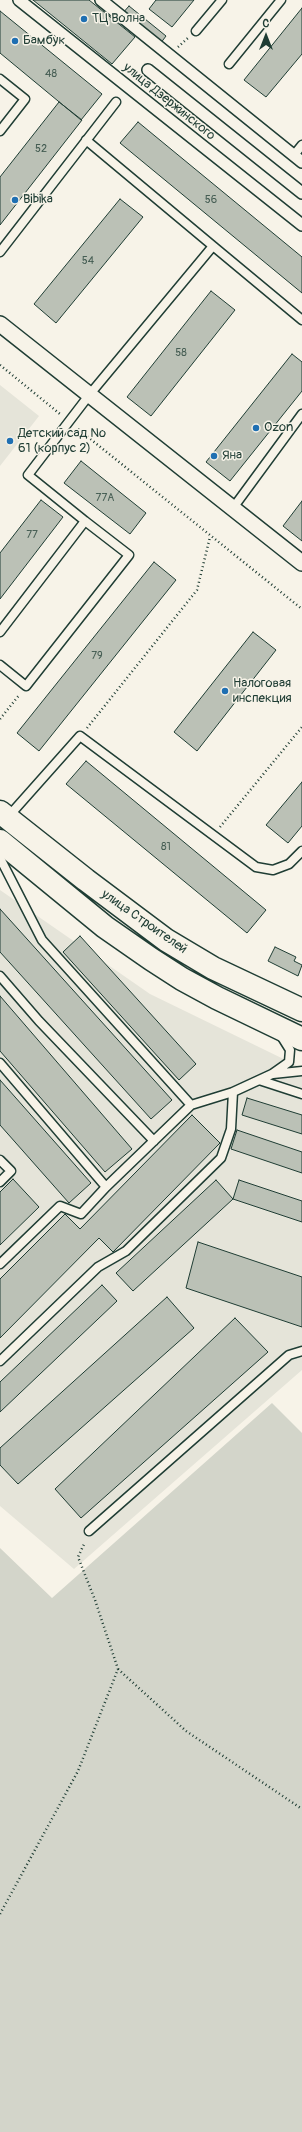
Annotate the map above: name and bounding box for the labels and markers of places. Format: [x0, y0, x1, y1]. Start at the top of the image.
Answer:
place label: ТЦ Волна [92, 11, 145, 27]
marker: ТЦ Волна [79, 14, 89, 24]
place label: Бамбук [23, 33, 65, 49]
marker: Бамбук [10, 36, 20, 46]
place label: Bibika [23, 192, 53, 208]
marker: Bibika [10, 195, 20, 205]
place label: Ozon [264, 420, 293, 436]
marker: Ozon [251, 423, 261, 433]
place label: Детский сад № 61 (корпус 2) [18, 426, 106, 457]
marker: Детский сад № 61 (корпус 2) [5, 436, 15, 446]
place label: Яна [222, 448, 242, 464]
marker: Яна [209, 451, 219, 461]
place label: Налоговая инспекция [233, 676, 292, 707]
marker: Налоговая инспекция [220, 686, 230, 696]

